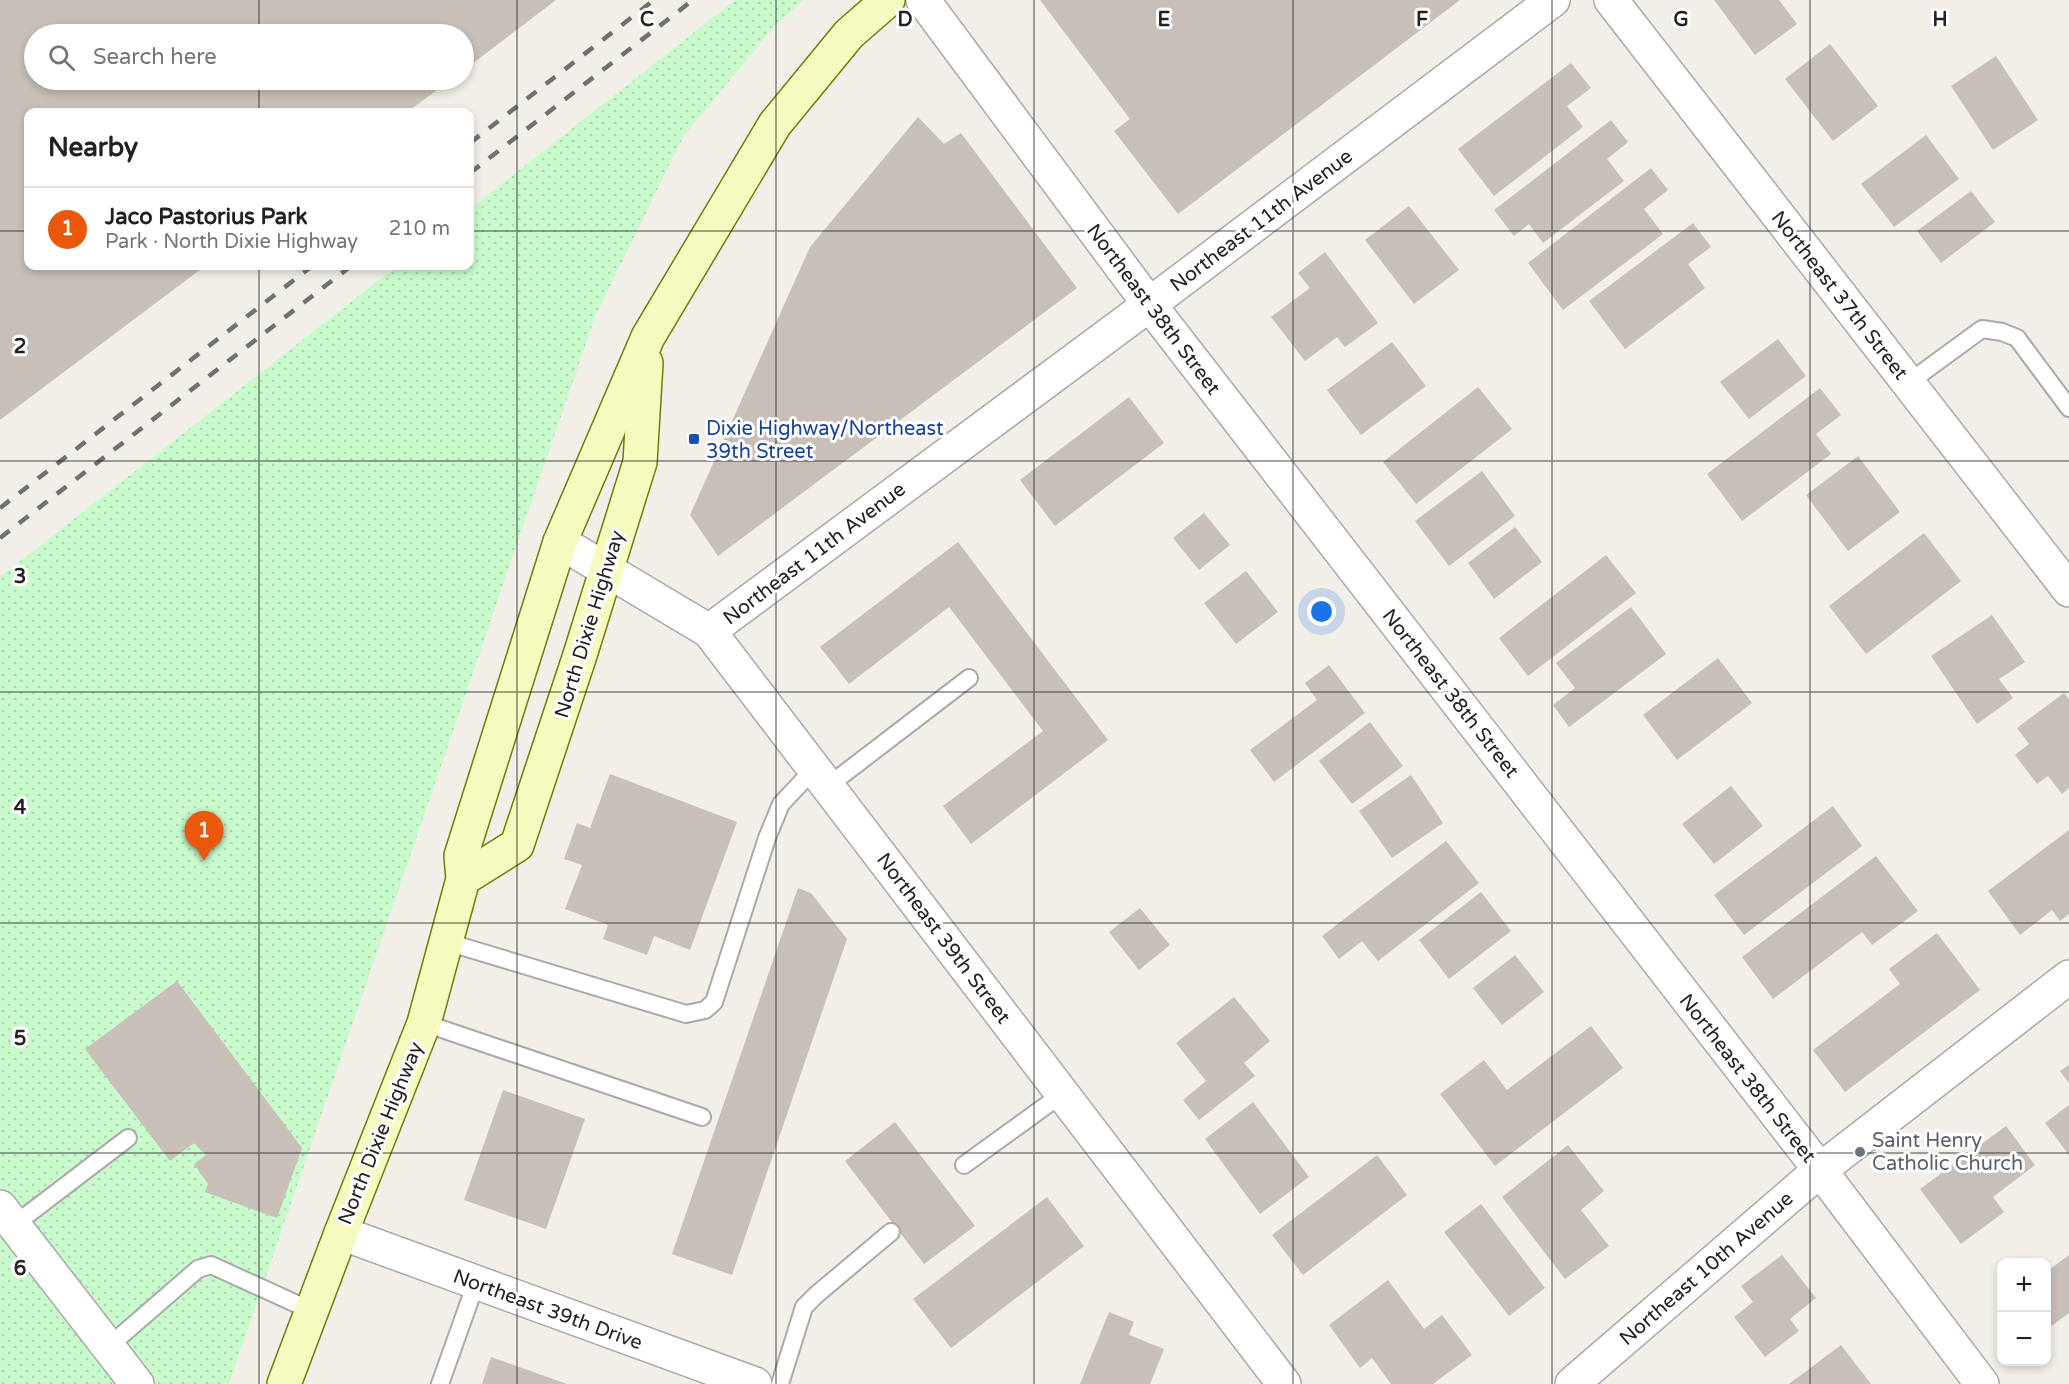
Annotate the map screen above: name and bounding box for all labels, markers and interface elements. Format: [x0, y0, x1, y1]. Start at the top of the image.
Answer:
text: C [640, 8, 654, 32]
text: D [897, 8, 913, 32]
text: E [1158, 8, 1171, 32]
text: F [1416, 8, 1428, 32]
text: G [1673, 8, 1689, 32]
text: H [1932, 8, 1948, 32]
search box [24, 24, 474, 90]
icon: search [45, 41, 78, 74]
text: Search here [93, 44, 217, 70]
text: Nearby [48, 132, 138, 163]
street label: Northeast 11th Avenue [1166, 144, 1357, 297]
text: Jaco Pastorius Park [105, 204, 308, 230]
street label: Northeast 37th Street [1766, 206, 1913, 385]
text: 1 [61, 217, 74, 241]
text: 210 m [389, 217, 450, 241]
street label: Northeast 38th Street [1081, 219, 1225, 400]
text: Park · North Dixie Highway [105, 230, 358, 254]
text: 2 [14, 335, 26, 359]
place label: Dixie Highway/Northeast 39th Street [706, 417, 944, 464]
marker: Dixie Highway/Northeast 39th Street [687, 432, 701, 446]
street label: Northeast 11th Avenue [719, 477, 910, 630]
street label: North Dixie Highway [550, 527, 630, 721]
text: 3 [14, 565, 26, 589]
your location [1307, 597, 1336, 626]
street label: Northeast 38th Street [1377, 604, 1524, 783]
text: 4 [14, 796, 27, 820]
pin: 1 [184, 812, 224, 861]
street label: Northeast 39th Street [871, 848, 1015, 1029]
street label: Northeast 38th Street [1674, 989, 1821, 1168]
text: 5 [14, 1027, 26, 1051]
street label: North Dixie Highway [333, 1038, 429, 1228]
place label: Saint Henry Catholic Church [1872, 1129, 2023, 1176]
marker: Saint Henry Catholic Church [1853, 1145, 1867, 1159]
street label: Northeast 10th Avenue [1615, 1187, 1798, 1351]
text: 6 [14, 1257, 26, 1281]
map controls [1997, 1258, 2051, 1366]
button: + [1997, 1258, 2051, 1312]
street label: Northeast 39th Drive [450, 1265, 646, 1355]
button: − [1997, 1312, 2051, 1366]

